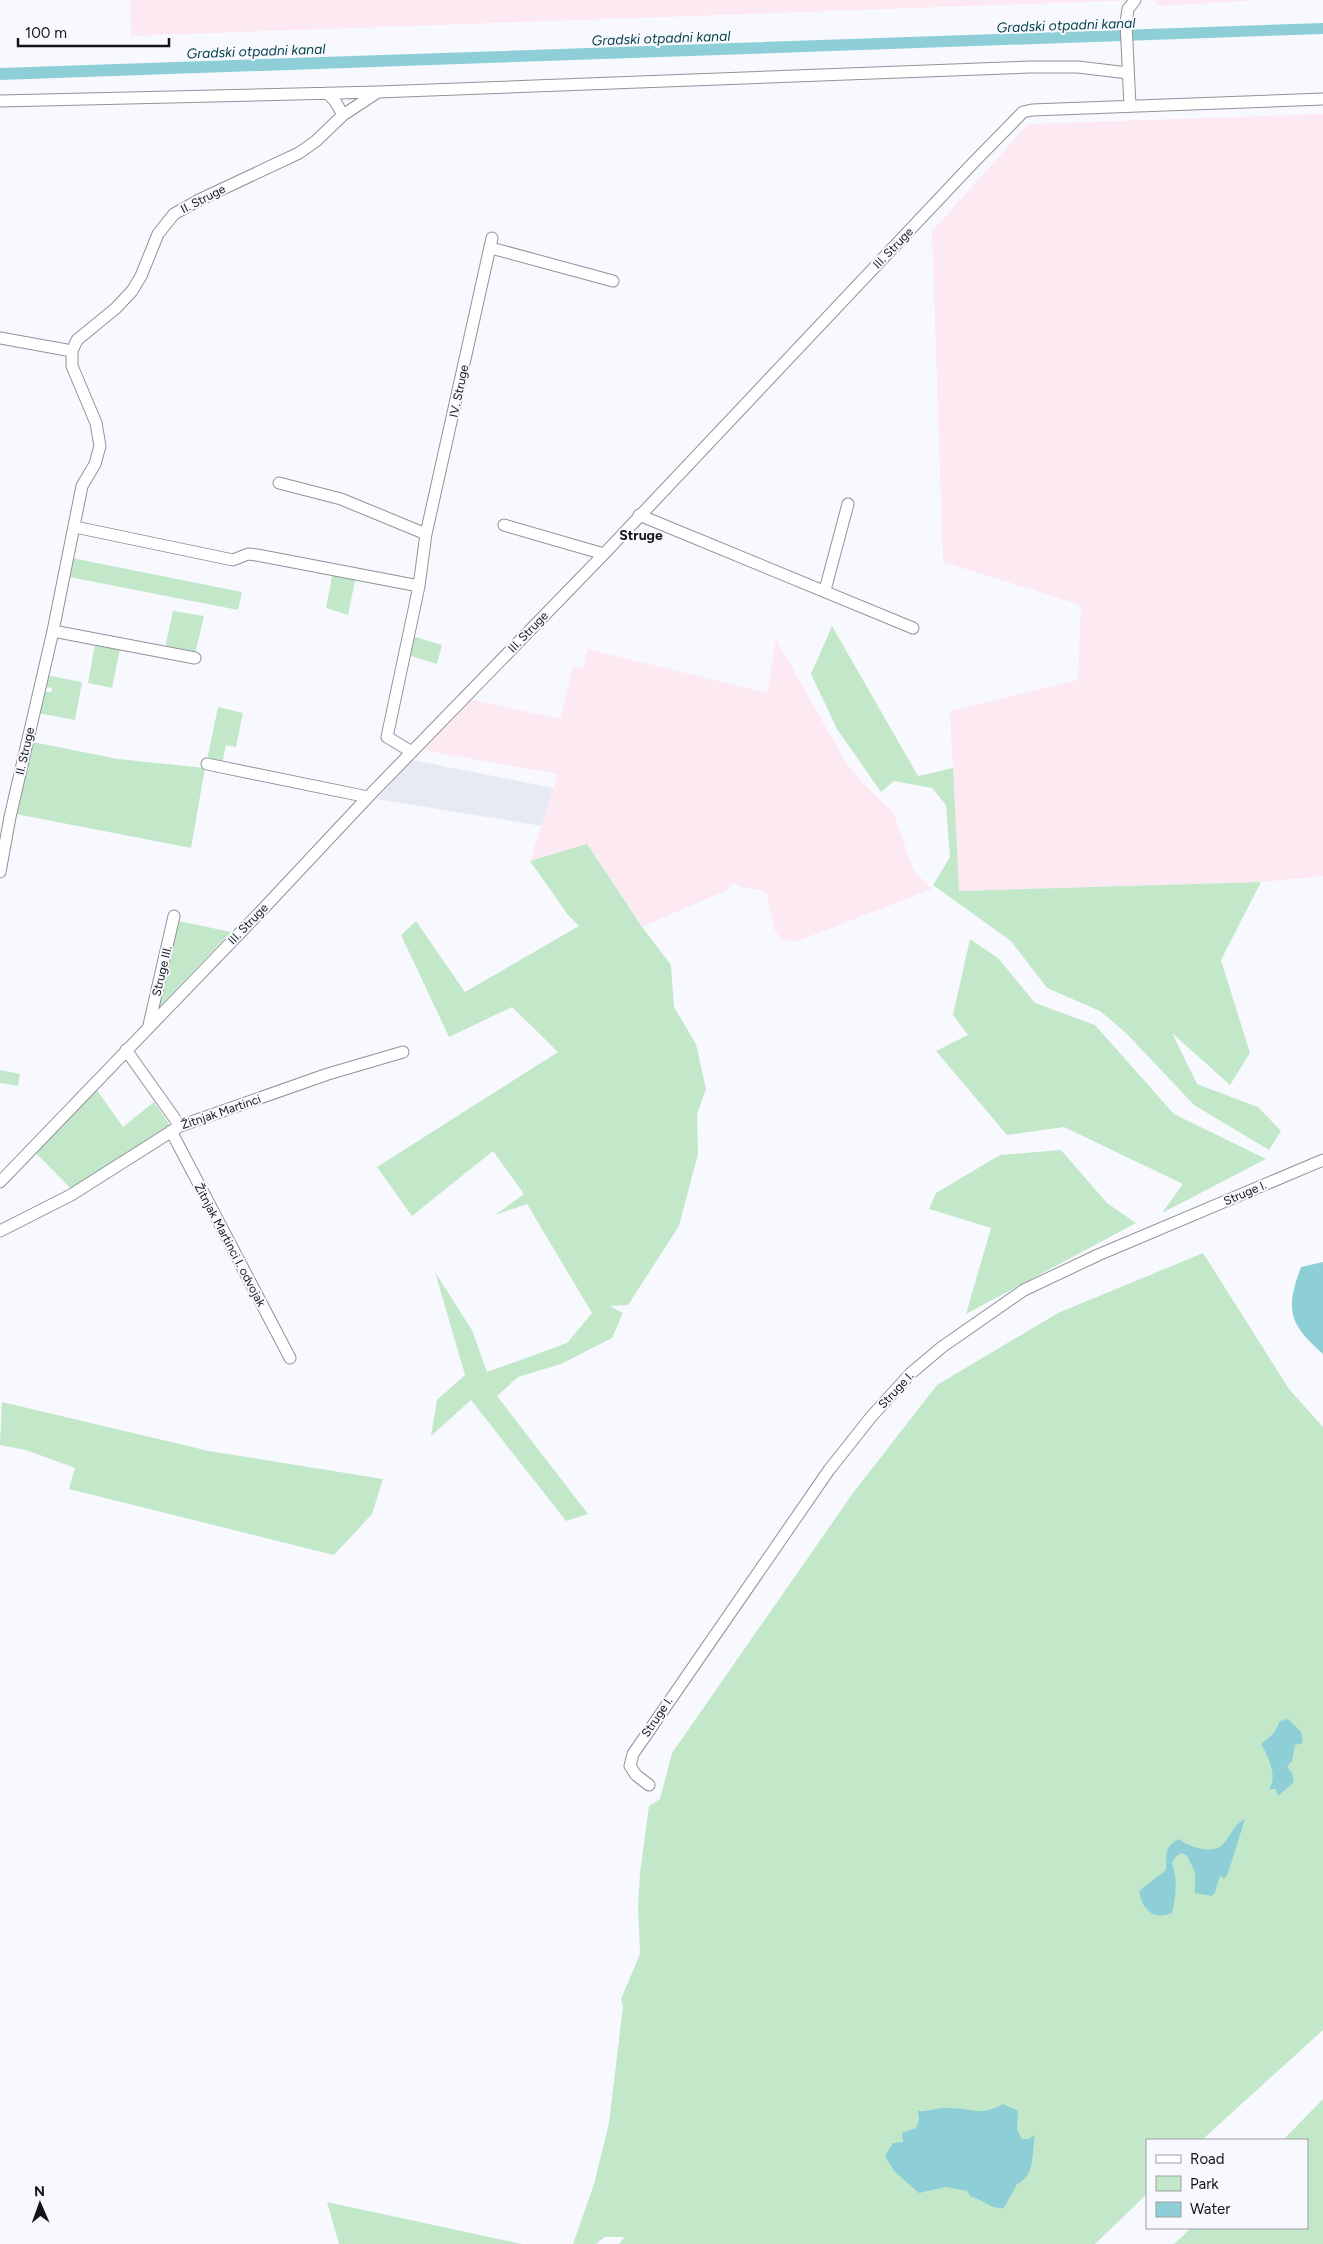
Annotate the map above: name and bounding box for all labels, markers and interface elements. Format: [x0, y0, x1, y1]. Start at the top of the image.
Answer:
scale bar [18, 15, 169, 47]
water label: Gradski otpadni kanal [996, 15, 1137, 36]
text: 100 m [25, 24, 67, 42]
water label: Gradski otpadni kanal [591, 28, 732, 49]
water label: Gradski otpadni kanal [186, 41, 327, 62]
street label: II. Struge [178, 182, 228, 216]
street label: III. Struge [870, 224, 916, 271]
street label: IV. Struge [447, 363, 471, 419]
district label: Struge [619, 527, 663, 544]
street label: III. Struge [505, 608, 551, 655]
street label: II. Struge [13, 725, 37, 776]
street label: III. Struge [225, 900, 271, 947]
street label: Struge III. [149, 944, 175, 998]
street label: Žitnjak Martinci [179, 1092, 263, 1132]
street label: Struge I. [1222, 1178, 1268, 1208]
street label: Žitnjak Martinci I. odvojak [192, 1181, 269, 1309]
street label: Struge I. [876, 1369, 916, 1411]
street label: Struge I. [639, 1694, 675, 1740]
legend [1146, 2139, 1308, 2229]
text: Road [1190, 2150, 1225, 2168]
text: Park [1190, 2175, 1219, 2193]
north arrow [15, 2179, 65, 2229]
text: N [34, 2183, 45, 2200]
text: Water [1190, 2200, 1230, 2218]

